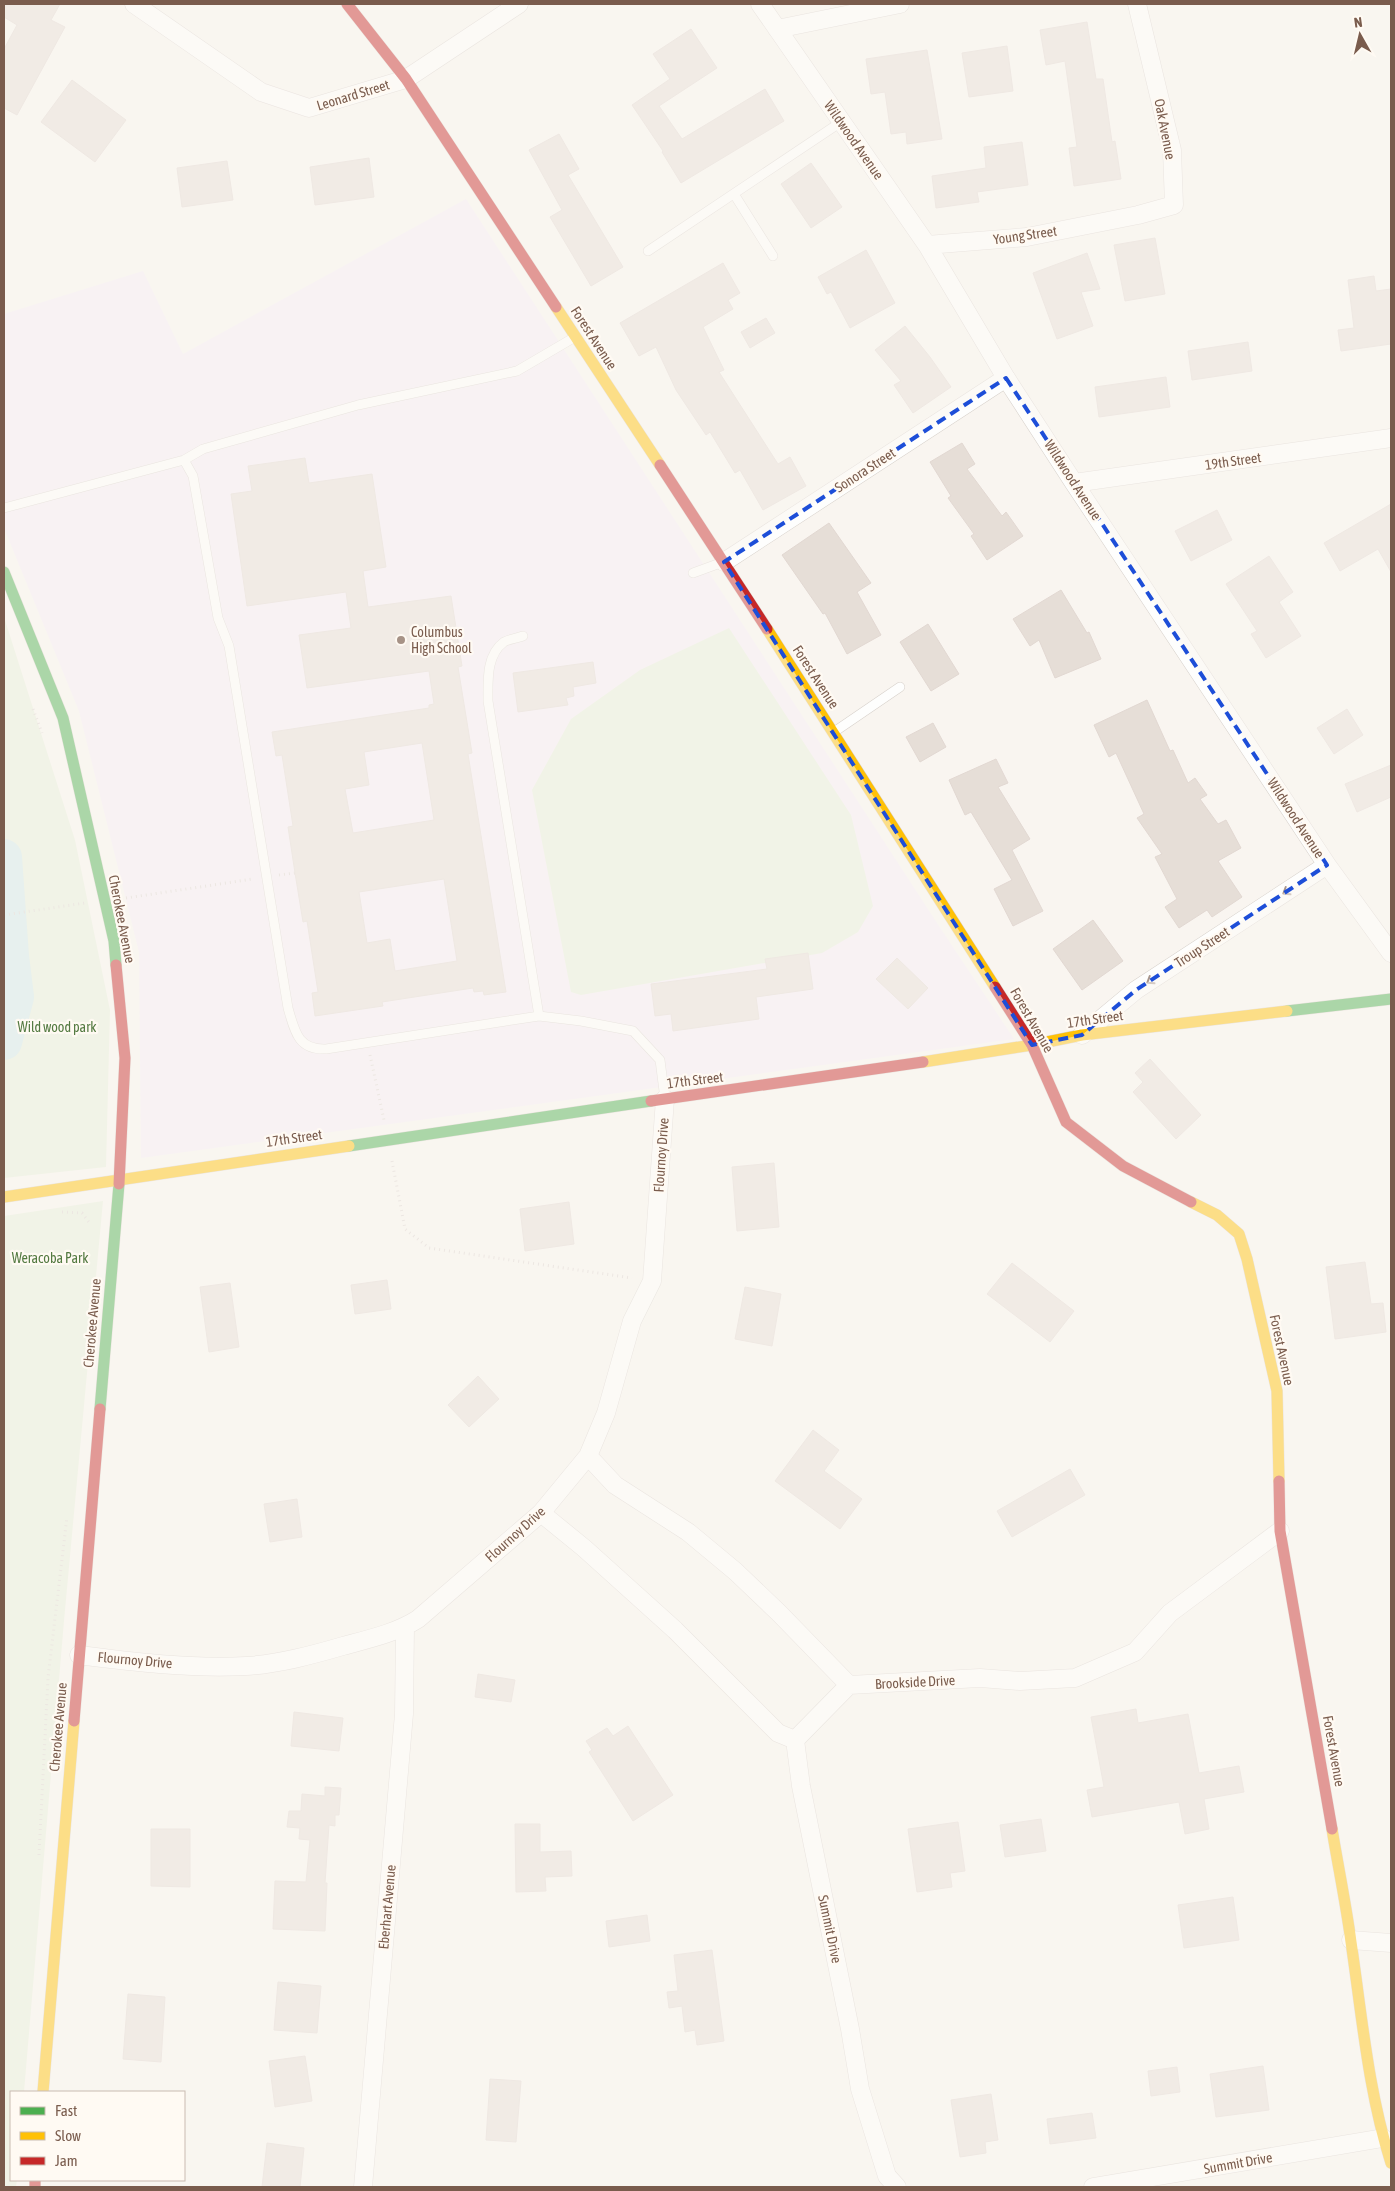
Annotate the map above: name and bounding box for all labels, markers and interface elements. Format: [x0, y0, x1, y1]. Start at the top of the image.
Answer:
north arrow [1335, 10, 1385, 60]
text: N [1353, 14, 1363, 31]
street label: Leonard Street [315, 76, 391, 114]
street label: Oak Avenue [1151, 97, 1179, 161]
street label: Wildwood Avenue [821, 98, 887, 182]
street label: Young Street [992, 223, 1058, 247]
street label: Forest Avenue [568, 303, 620, 373]
street label: Wildwood Avenue [1041, 437, 1105, 523]
street label: Sonora Street [832, 445, 898, 495]
street label: 19th Street [1204, 449, 1262, 473]
place label: Columbus High School [411, 624, 472, 656]
marker: Columbus High School [395, 634, 407, 646]
street label: Forest Avenue [790, 642, 842, 712]
street label: Wildwood Avenue [1264, 775, 1328, 861]
street label: Cherokee Avenue [106, 874, 138, 964]
one-way arrow [1283, 886, 1292, 895]
street label: Troup Street [1172, 923, 1232, 971]
one-way arrow [1147, 975, 1156, 984]
street label: Forest Avenue [1007, 985, 1057, 1055]
street label: 17th Street [1066, 1007, 1124, 1031]
park label: Wild wood park [18, 1019, 96, 1035]
street label: 17th Street [666, 1069, 724, 1091]
street label: Flournoy Drive [650, 1117, 672, 1193]
street label: 17th Street [265, 1126, 323, 1150]
park label: Weracoba Park [12, 1250, 88, 1266]
street label: Cherokee Avenue [80, 1278, 104, 1368]
street label: Forest Avenue [1267, 1313, 1297, 1387]
street label: Flournoy Drive [482, 1503, 548, 1565]
street label: Flournoy Drive [97, 1649, 173, 1671]
street label: Brookside Drive [874, 1672, 956, 1692]
street label: Cherokee Avenue [46, 1682, 70, 1772]
street label: Forest Avenue [1320, 1714, 1348, 1788]
street label: Eberhart Avenue [375, 1864, 399, 1950]
street label: Summit Drive [815, 1894, 845, 1964]
legend [10, 2091, 185, 2181]
text: Fast [55, 2102, 77, 2119]
text: Slow [55, 2127, 81, 2144]
street label: Summit Drive [1203, 2149, 1273, 2177]
text: Jam [55, 2152, 78, 2169]

